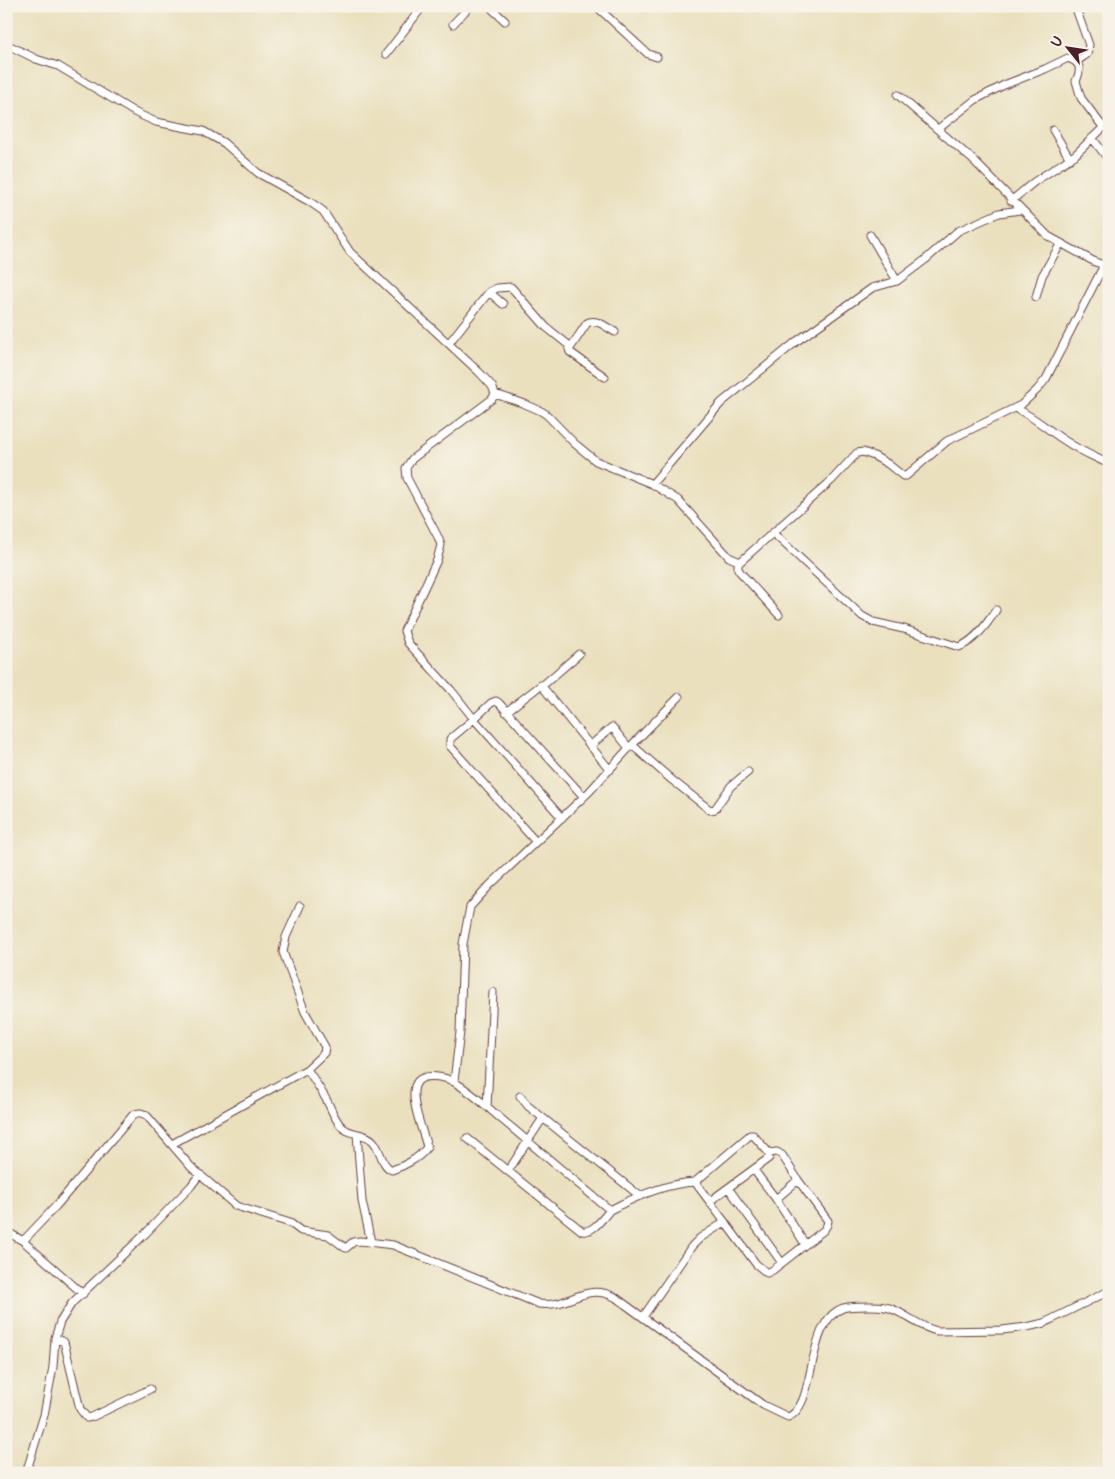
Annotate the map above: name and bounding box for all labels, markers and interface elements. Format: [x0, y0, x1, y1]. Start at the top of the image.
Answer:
north arrow [1042, 22, 1092, 72]
text: U [1047, 33, 1067, 50]

